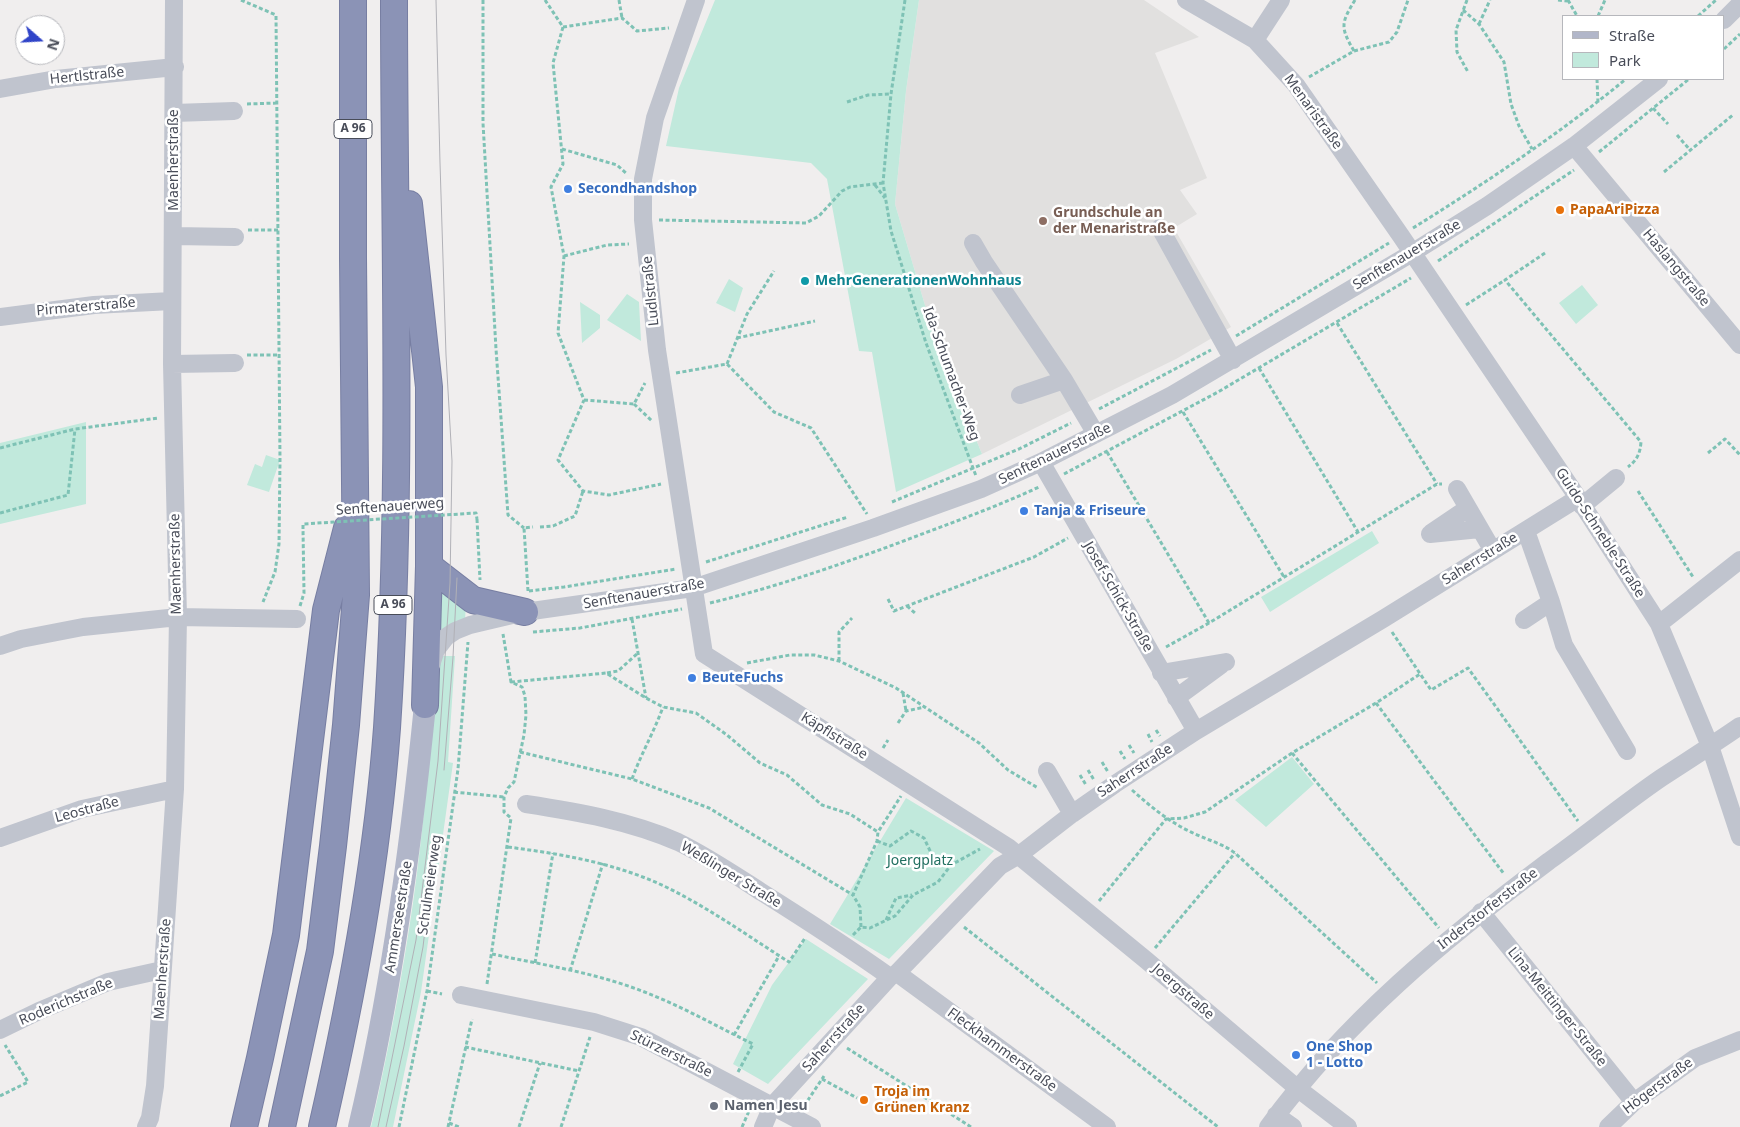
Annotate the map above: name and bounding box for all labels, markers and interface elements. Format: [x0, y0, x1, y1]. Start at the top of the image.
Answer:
north arrow [15, 15, 65, 65]
legend [1562, 15, 1725, 80]
text: Straße [1609, 25, 1655, 45]
text: N [43, 36, 65, 53]
text: Park [1609, 50, 1641, 70]
street label: Hertlstraße [49, 64, 125, 88]
street label: Menaristraße [1280, 71, 1346, 153]
street label: Maenherstraße [166, 109, 182, 211]
road number: A 96 [334, 120, 372, 138]
place label: Secondhandshop [578, 181, 697, 197]
marker: Secondhandshop [562, 183, 574, 195]
place label: PapaAriPizza [1570, 202, 1660, 218]
marker: PapaAriPizza [1554, 204, 1566, 216]
place label: Grundschule an der Menaristraße [1053, 205, 1175, 238]
marker: Grundschule an der Menaristraße [1037, 215, 1049, 227]
street label: Senftenauerstraße [1350, 216, 1464, 294]
street label: Haslangstraße [1639, 226, 1713, 310]
street label: Ludlstraße [639, 255, 663, 327]
place label: MehrGenerationenWohnhaus [815, 273, 1022, 289]
marker: MehrGenerationenWohnhaus [799, 275, 811, 287]
street label: Pirmaterstraße [36, 294, 136, 320]
street label: Ida-Schumacher-Weg [919, 305, 983, 443]
street label: Senftenauerstraße [996, 420, 1114, 488]
street label: Guido-Schneble-Straße [1552, 465, 1648, 601]
street label: Senftenauerweg [335, 495, 445, 519]
place label: Tanja & Friseure [1034, 503, 1146, 519]
marker: Tanja & Friseure [1018, 505, 1030, 517]
street label: Maenherstraße [167, 513, 185, 615]
street label: Saherrstraße [1439, 529, 1521, 589]
street label: Josef-Schick-Straße [1080, 539, 1156, 655]
street label: Senftenauerstraße [582, 575, 706, 613]
road number: A 96 [374, 596, 412, 614]
place label: BeuteFuchs [702, 670, 783, 686]
marker: BeuteFuchs [686, 672, 698, 684]
street label: Käpflstraße [798, 709, 870, 763]
street label: Saherrstraße [1095, 741, 1175, 801]
street label: Leostraße [53, 793, 121, 827]
street label: Schulmeierweg [415, 834, 445, 936]
street label: Weßlinger Straße [678, 838, 784, 912]
park label: Joergplatz [887, 853, 953, 869]
street label: Ammerseestraße [382, 860, 416, 974]
street label: Inderstorferstraße [1435, 865, 1541, 953]
street label: Maenherstraße [151, 918, 175, 1020]
street label: Lina-Meittinger-Straße [1504, 944, 1610, 1070]
street label: Joergstraße [1149, 961, 1217, 1023]
street label: Roderichstraße [17, 975, 115, 1029]
street label: Saherrstraße [799, 1001, 869, 1075]
street label: Fleckhammerstraße [944, 1005, 1060, 1095]
street label: Stürzerstraße [627, 1027, 715, 1081]
place label: One Shop 1 - Lotto [1306, 1039, 1373, 1072]
marker: One Shop 1 - Lotto [1290, 1049, 1302, 1061]
street label: Högerstraße [1620, 1054, 1696, 1118]
place label: Troja im Grünen Kranz [874, 1084, 969, 1116]
marker: Troja im Grünen Kranz [858, 1094, 870, 1106]
place label: Namen Jesu [724, 1098, 808, 1114]
marker: Namen Jesu [708, 1100, 720, 1112]

